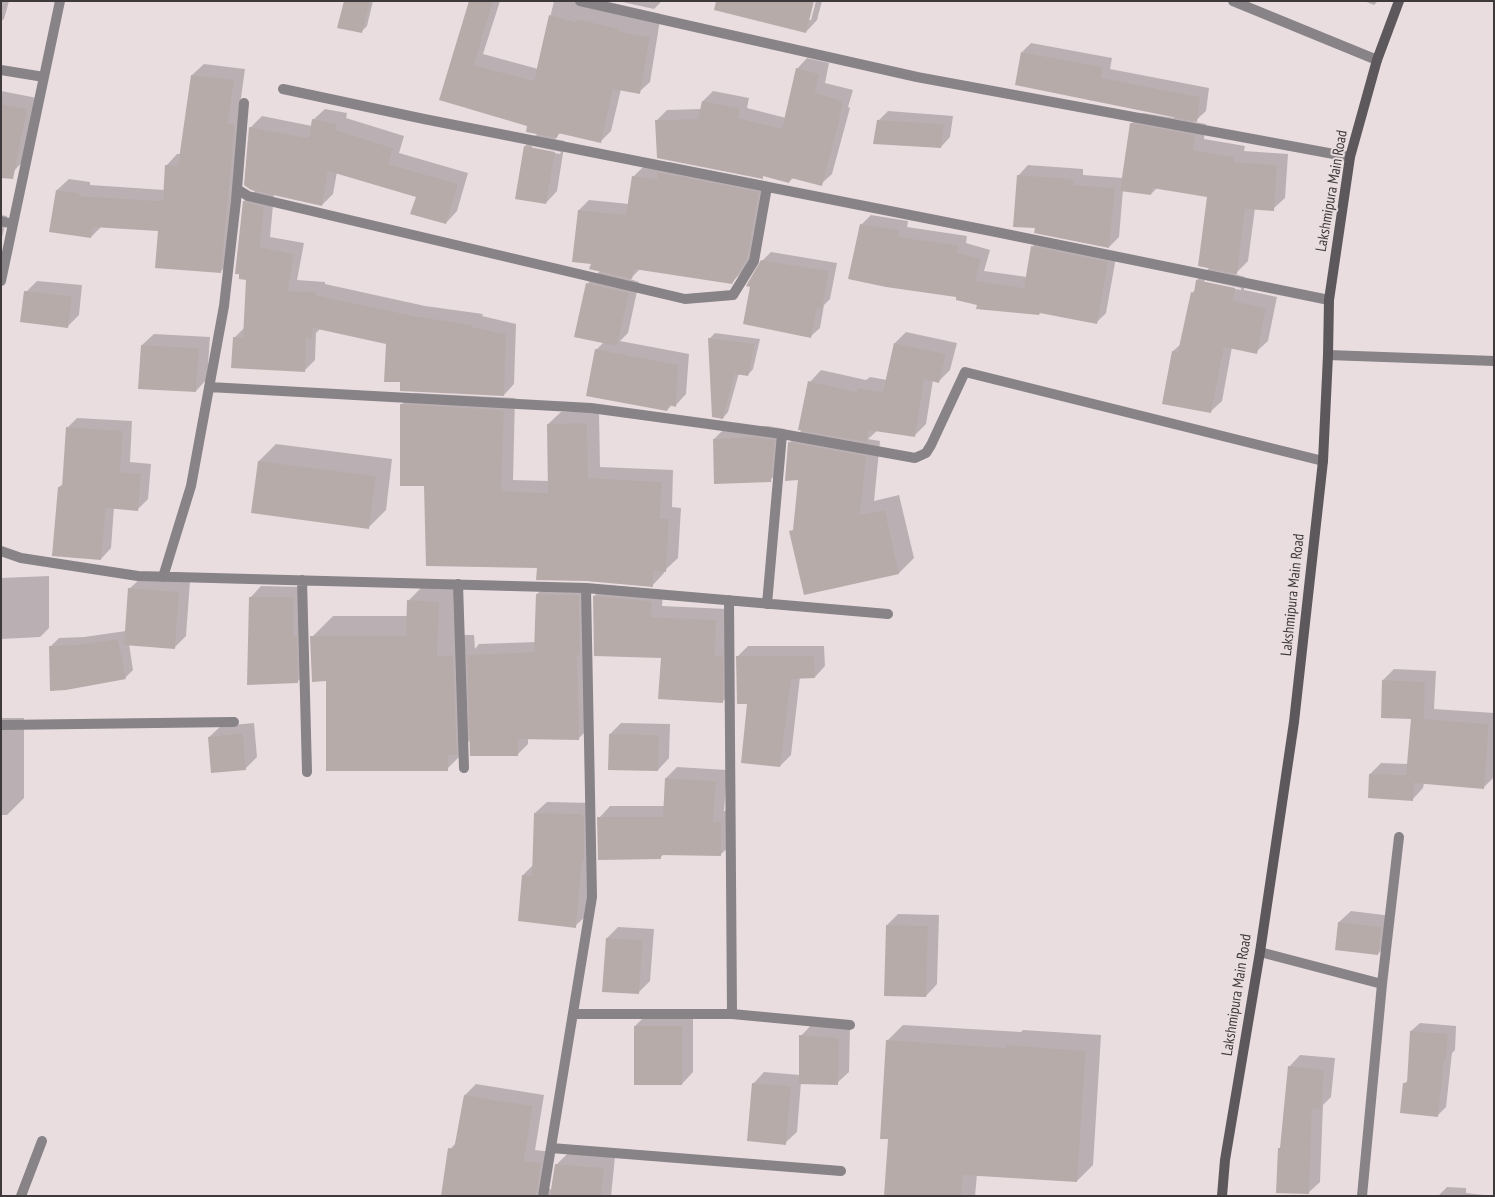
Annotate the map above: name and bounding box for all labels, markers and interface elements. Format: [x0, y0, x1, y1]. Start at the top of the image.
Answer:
street label: Lakshmipura Main Road [1312, 129, 1352, 253]
street label: Lakshmipura Main Road [1278, 533, 1308, 657]
street label: Lakshmipura Main Road [1218, 933, 1256, 1057]

